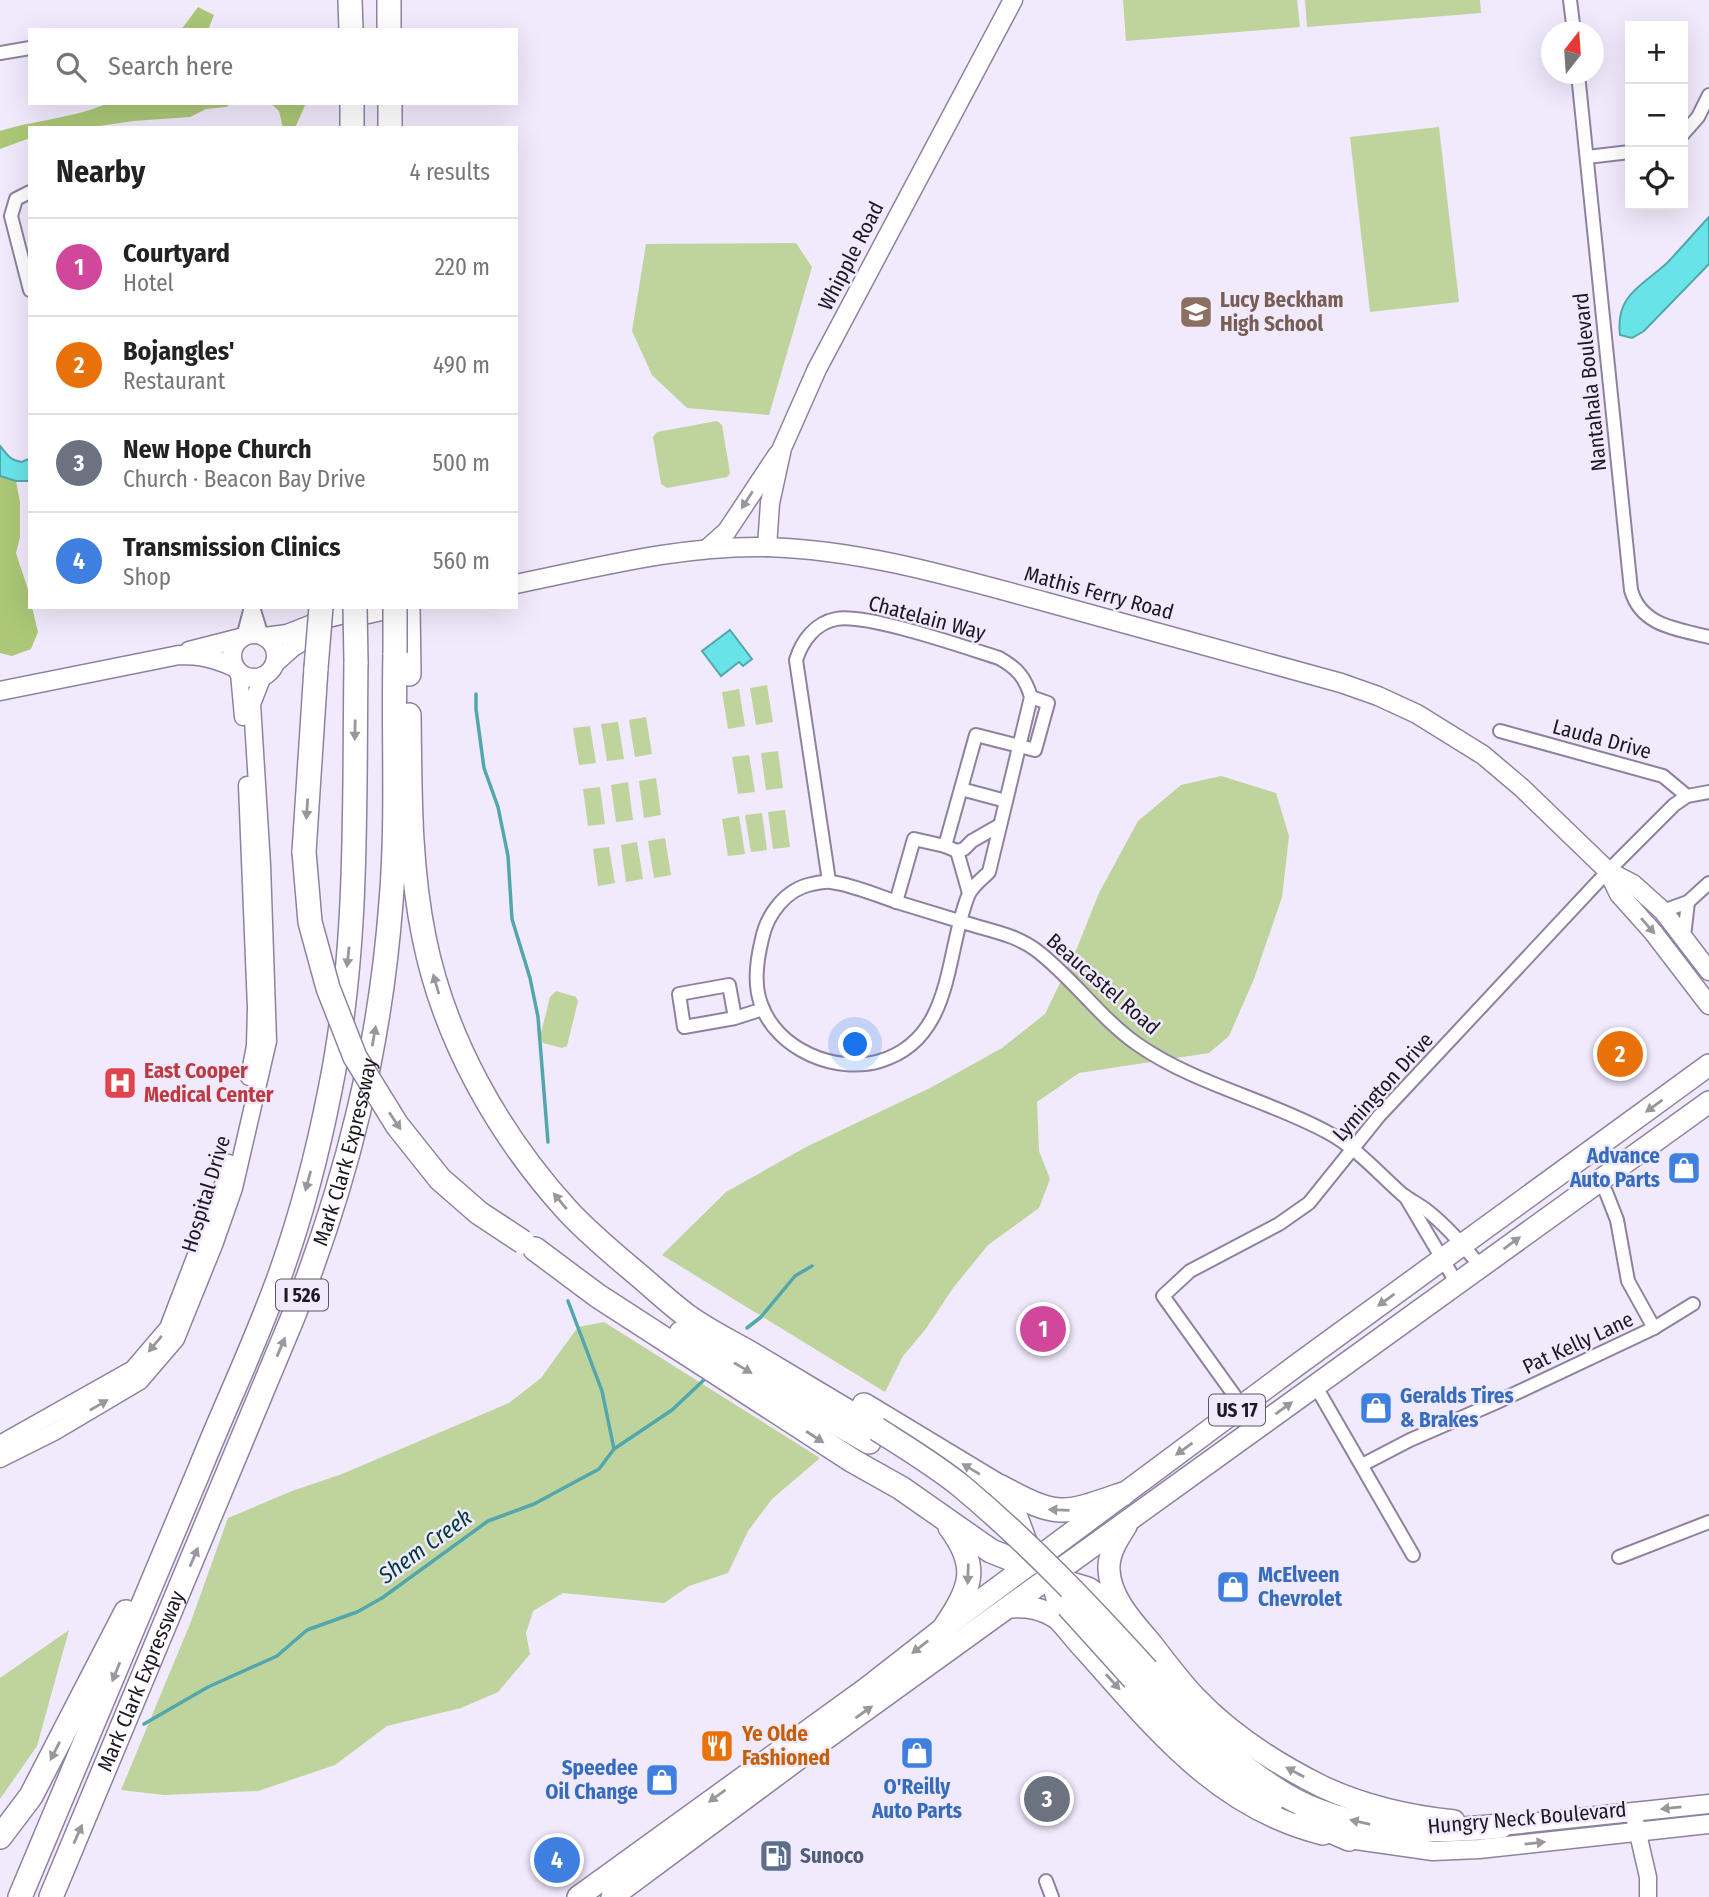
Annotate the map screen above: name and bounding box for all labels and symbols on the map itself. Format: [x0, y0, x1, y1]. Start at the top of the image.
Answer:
north arrow [1541, 21, 1604, 84]
street label: Whipple Road [812, 197, 890, 315]
place label: Lucy Beckham High School [1220, 287, 1344, 337]
street label: Nantahala Boulevard [1568, 291, 1612, 473]
school or university icon: Lucy Beckham High School [1177, 293, 1215, 331]
one-way arrow [740, 490, 753, 509]
street label: Mathis Ferry Road [1021, 561, 1177, 625]
street label: Chatelain Way [866, 590, 989, 646]
street label: Lauda Drive [1550, 713, 1654, 765]
one-way arrow [349, 719, 361, 741]
one-way arrow [301, 799, 312, 821]
one-way arrow [1639, 917, 1655, 934]
street label: Beaucastel Road [1041, 928, 1165, 1040]
one-way arrow [342, 946, 353, 968]
one-way arrow [431, 973, 441, 994]
one-way arrow [369, 1025, 380, 1047]
your location [838, 1027, 872, 1061]
street label: Lymington Drive [1327, 1027, 1439, 1147]
pin: 2 [1597, 1028, 1643, 1080]
street label: Mark Clark Expressway [307, 1055, 383, 1249]
place label: East Cooper Medical Center [144, 1058, 274, 1108]
hospital icon: East Cooper Medical Center [101, 1064, 139, 1102]
one-way arrow [1645, 1098, 1663, 1112]
one-way arrow [388, 1112, 402, 1130]
street label: Hospital Drive [176, 1132, 236, 1256]
place label: Advance Auto Parts [1569, 1143, 1660, 1193]
shop icon: Advance Auto Parts [1665, 1149, 1703, 1187]
one-way arrow [302, 1170, 313, 1192]
one-way arrow [553, 1193, 568, 1210]
one-way arrow [1503, 1236, 1521, 1250]
road number: I 526 [276, 1280, 328, 1310]
one-way arrow [1377, 1293, 1395, 1307]
pin: 1 [1020, 1303, 1066, 1355]
street label: Pat Kelly Lane [1518, 1306, 1638, 1380]
one-way arrow [147, 1334, 162, 1352]
one-way arrow [276, 1336, 287, 1357]
one-way arrow [733, 1362, 752, 1375]
place label: Geralds Tires & Brakes [1400, 1383, 1514, 1433]
shop icon: Geralds Tires & Brakes [1357, 1389, 1395, 1427]
road number: US 17 [1209, 1394, 1265, 1426]
one-way arrow [89, 1399, 108, 1411]
one-way arrow [1275, 1401, 1293, 1415]
one-way arrow [806, 1430, 825, 1443]
one-way arrow [1175, 1442, 1193, 1457]
one-way arrow [961, 1463, 980, 1475]
water label: Shem Creek [372, 1503, 477, 1590]
one-way arrow [1048, 1504, 1070, 1515]
one-way arrow [189, 1546, 200, 1567]
place label: McElveen Chevrolet [1258, 1562, 1343, 1612]
one-way arrow [963, 1563, 974, 1585]
shop icon: McElveen Chevrolet [1214, 1568, 1252, 1606]
street label: Mark Clark Expressway [92, 1586, 191, 1775]
one-way arrow [911, 1639, 929, 1653]
one-way arrow [110, 1661, 121, 1682]
one-way arrow [1105, 1673, 1120, 1690]
one-way arrow [855, 1705, 873, 1719]
place label: Ye Olde Fashioned [741, 1721, 830, 1771]
restaurant icon: Ye Olde Fashioned [698, 1727, 736, 1765]
shop icon: O'Reilly Auto Parts [898, 1734, 936, 1772]
one-way arrow [49, 1742, 61, 1762]
place label: Speedee Oil Change [545, 1755, 638, 1805]
shop icon: Speedee Oil Change [643, 1761, 681, 1799]
one-way arrow [1285, 1767, 1305, 1778]
pin: 3 [1024, 1773, 1070, 1825]
place label: O'Reilly Auto Parts [871, 1774, 962, 1824]
one-way arrow [708, 1789, 726, 1803]
street label: Hungry Neck Boulevard [1426, 1796, 1628, 1840]
one-way arrow [1660, 1803, 1682, 1814]
one-way arrow [1349, 1816, 1371, 1827]
one-way arrow [73, 1824, 84, 1845]
pin: 4 [534, 1834, 580, 1886]
fuel station icon: Sunoco [757, 1837, 795, 1875]
one-way arrow [1524, 1838, 1546, 1849]
place label: Sunoco [800, 1843, 864, 1869]

